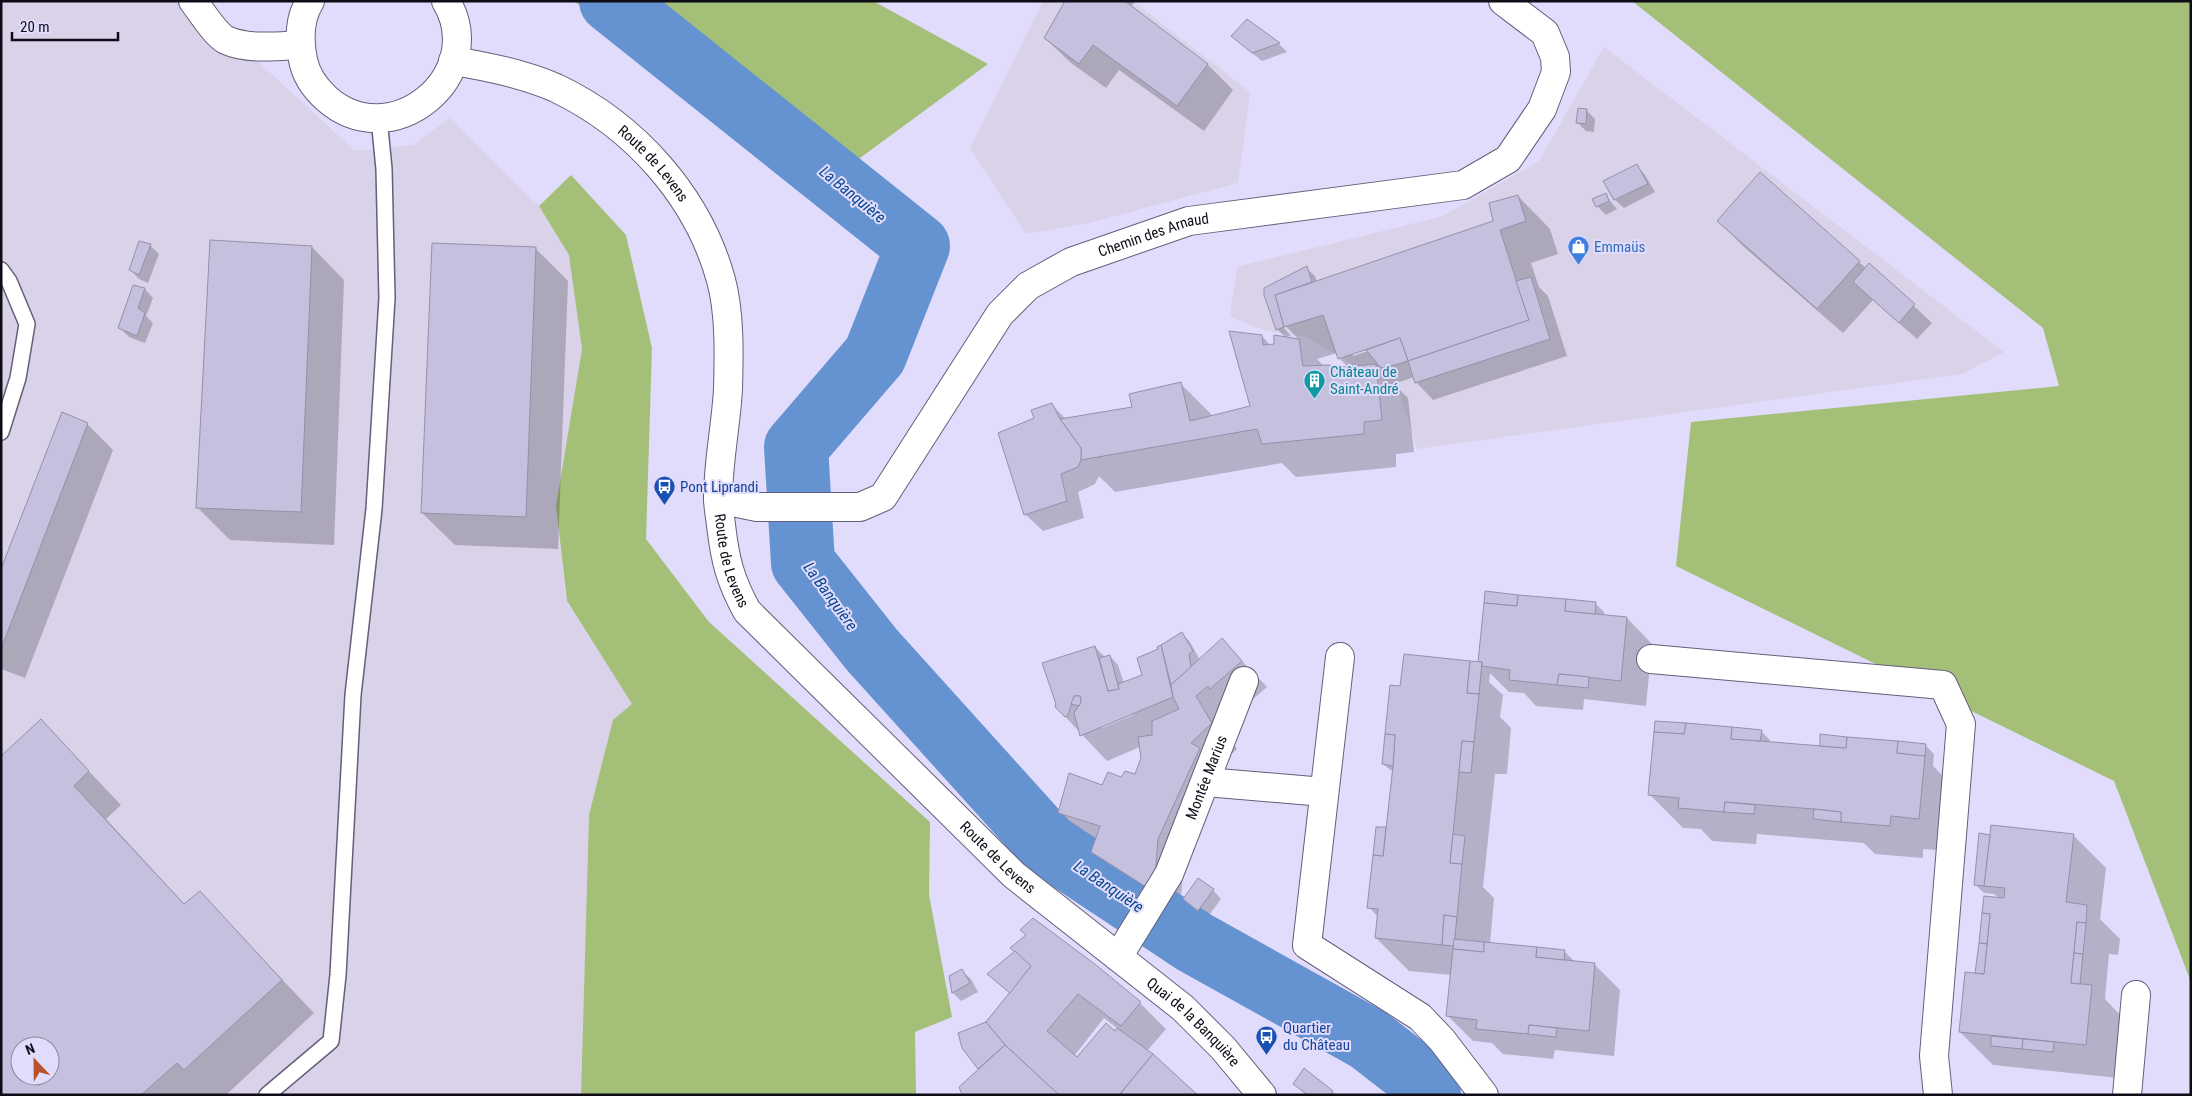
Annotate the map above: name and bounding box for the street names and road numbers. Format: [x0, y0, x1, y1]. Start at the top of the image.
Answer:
street label: Route de Levens [614, 121, 692, 205]
street label: Chemin des Arnaud [1096, 209, 1210, 261]
street label: Route de Levens [711, 512, 753, 611]
street label: Montée Marius [1182, 733, 1231, 822]
street label: Route de Levens [956, 818, 1039, 897]
street label: Quai de la Banquière [1143, 974, 1244, 1070]

